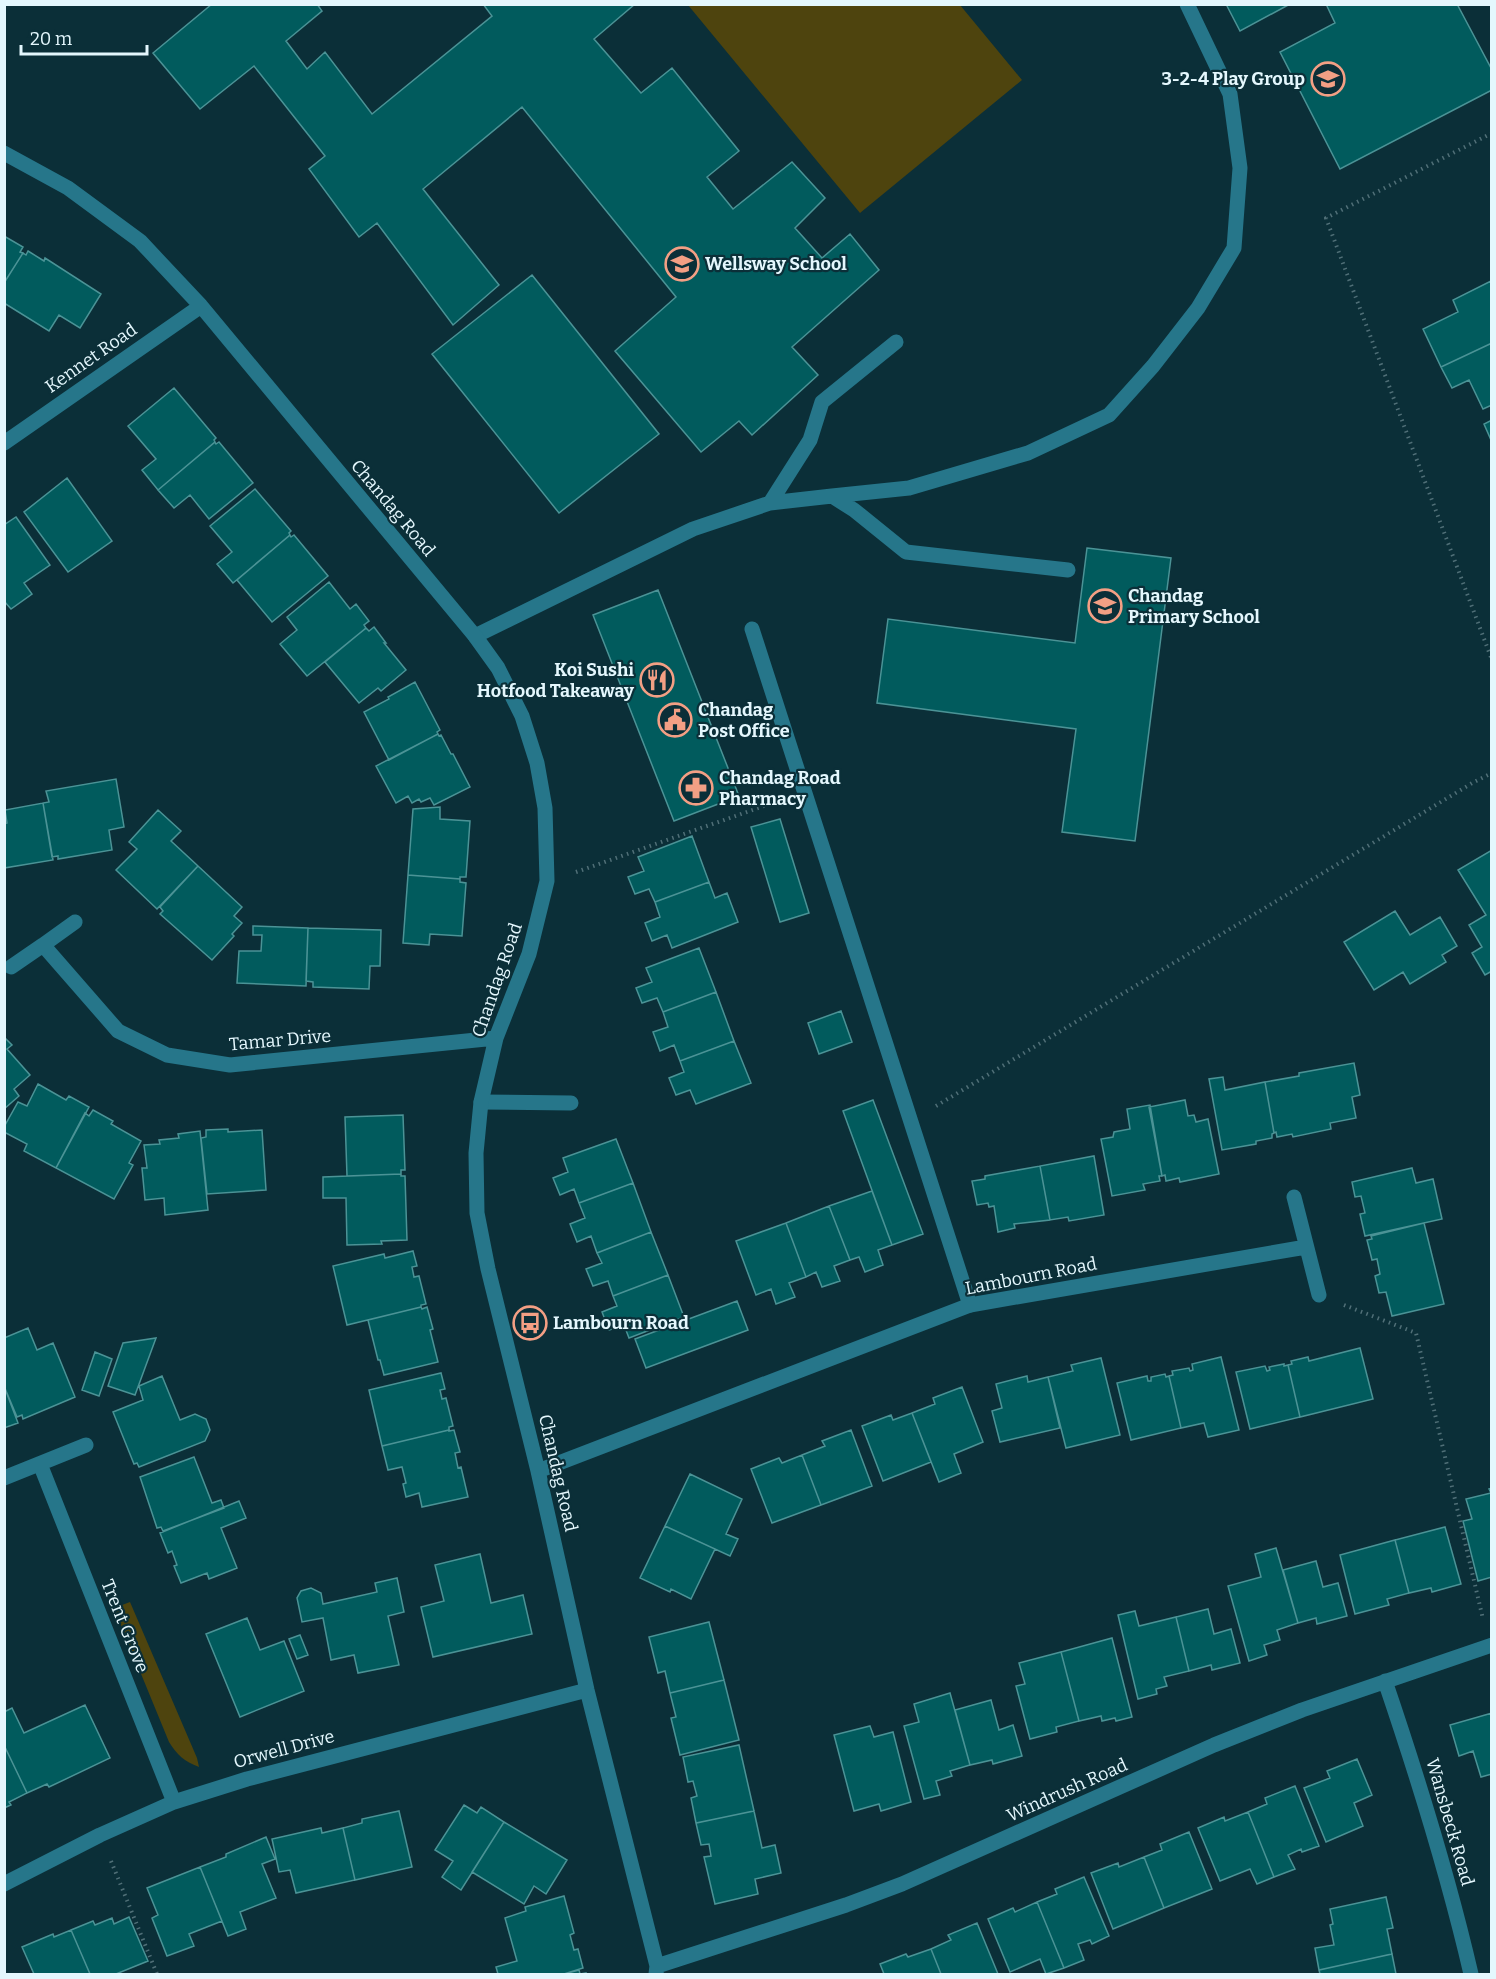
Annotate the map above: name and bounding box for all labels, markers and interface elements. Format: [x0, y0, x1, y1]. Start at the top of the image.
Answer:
scale bar [21, 18, 147, 56]
text: 20 m [30, 28, 72, 50]
school or university icon: 3-2-4 Play Group [1310, 61, 1346, 97]
place label: 3-2-4 Play Group [1161, 68, 1305, 90]
school or university icon: Wellsway School [664, 246, 700, 282]
place label: Wellsway School [705, 253, 847, 275]
street label: Kennet Road [41, 318, 141, 398]
street label: Chandag Road [346, 455, 440, 561]
place label: Chandag Primary School [1128, 585, 1260, 628]
school or university icon: Chandag Primary School [1087, 588, 1123, 624]
place label: Koi Sushi Hotfood Takeaway [477, 659, 635, 702]
restaurant icon: Koi Sushi Hotfood Takeaway [639, 662, 675, 698]
place label: Chandag Post Office [698, 699, 790, 742]
public building icon: Chandag Post Office [657, 702, 693, 738]
place label: Chandag Road Pharmacy [719, 767, 841, 810]
pharmacy icon: Chandag Road Pharmacy [678, 770, 714, 806]
street label: Chandag Road [467, 919, 527, 1040]
street label: Tamar Drive [228, 1025, 332, 1055]
street label: Lambourn Road [963, 1252, 1099, 1300]
bus stop icon: Lambourn Road [512, 1305, 548, 1341]
place label: Lambourn Road [553, 1312, 689, 1334]
street label: Chandag Road [534, 1412, 582, 1534]
street label: Trent Grove [96, 1576, 154, 1676]
street label: Orwell Drive [231, 1725, 337, 1773]
street label: Windrush Road [1003, 1753, 1131, 1826]
street label: Wansbeck Road [1421, 1755, 1479, 1889]

